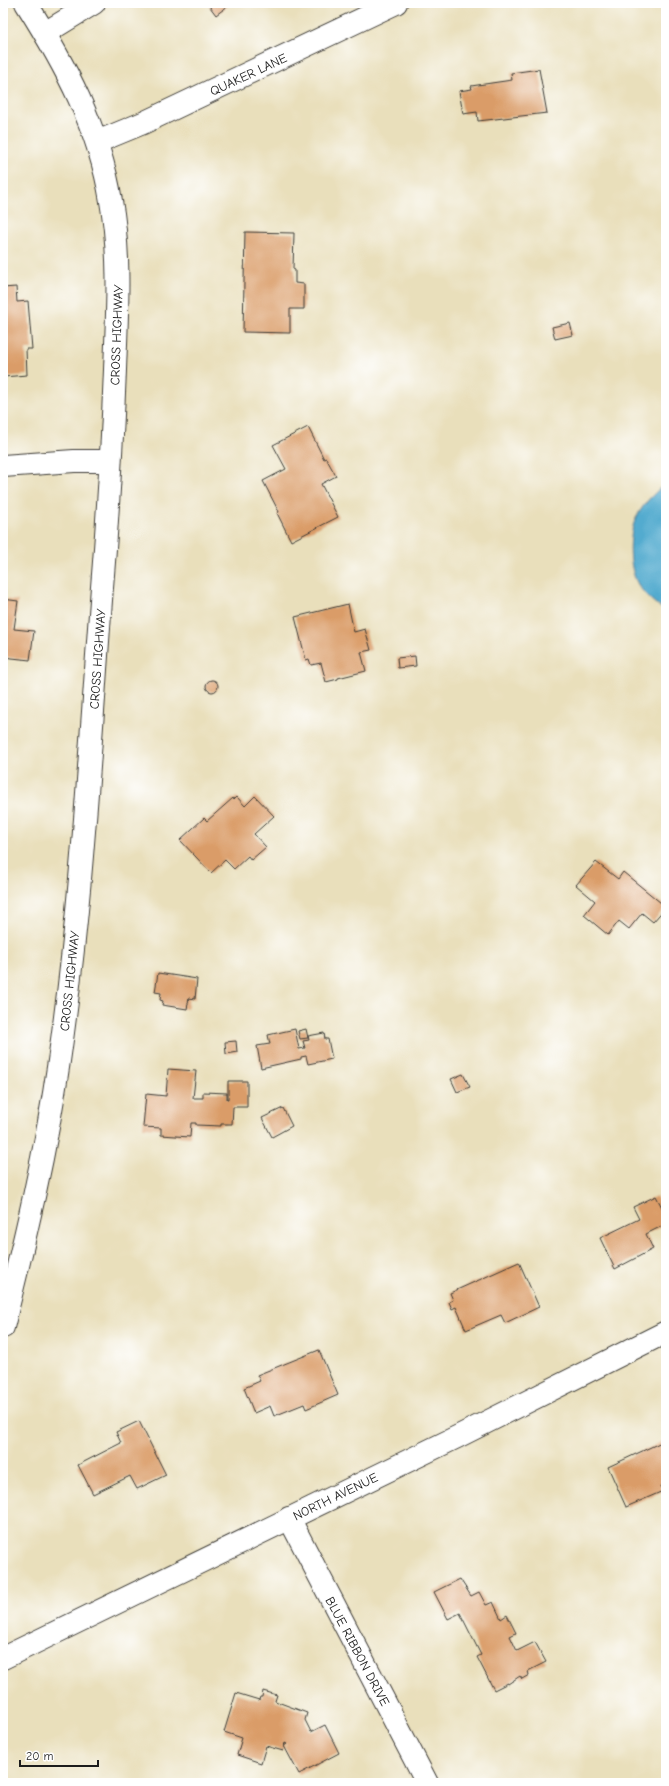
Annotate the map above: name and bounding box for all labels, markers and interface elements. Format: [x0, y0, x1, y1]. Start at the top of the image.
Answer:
street label: QUAKER LANE [207, 50, 289, 99]
street label: CROSS HIGHWAY [107, 284, 126, 386]
street label: CROSS HIGHWAY [87, 608, 109, 710]
street label: CROSS HIGHWAY [57, 930, 82, 1032]
street label: NORTH AVENUE [290, 1469, 380, 1523]
street label: BLUE RIBBON DRIVE [322, 1594, 393, 1708]
scale bar [20, 1742, 98, 1768]
text: 20 m [26, 1749, 54, 1763]

